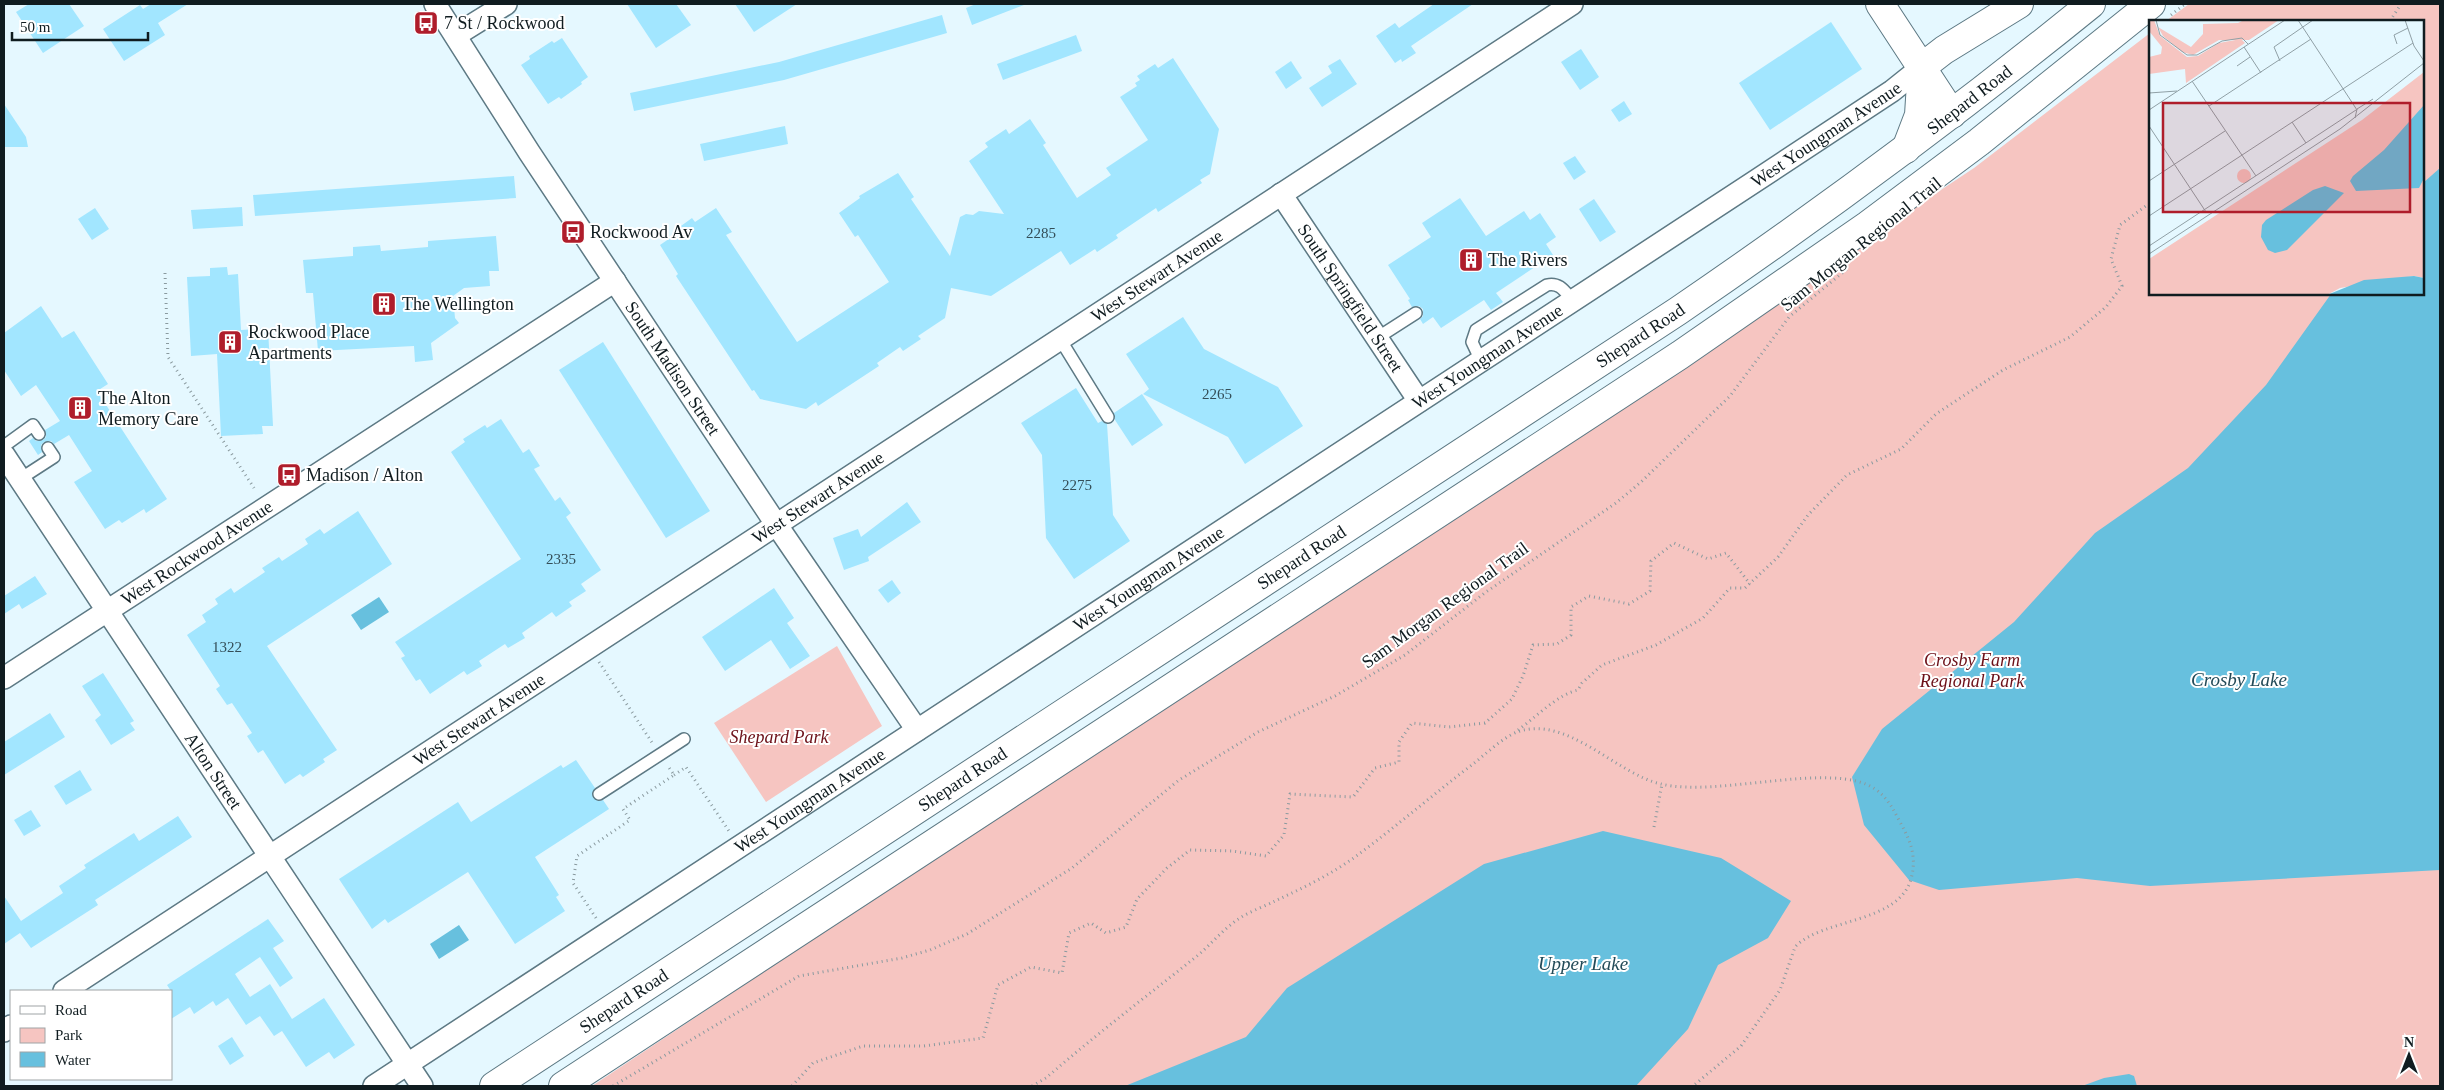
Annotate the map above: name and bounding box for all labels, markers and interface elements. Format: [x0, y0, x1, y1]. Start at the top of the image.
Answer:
scale bar [12, 10, 149, 42]
bus stop icon: 7 St / Rockwood [413, 10, 439, 36]
place label: 7 St / Rockwood [444, 13, 565, 33]
text: 50 m [20, 19, 51, 35]
inset map [2149, 20, 2424, 295]
street label: Shepard Road [1923, 61, 2016, 139]
street label: West Youngman Avenue [1747, 78, 1905, 191]
street label: Sam Morgan Regional Trail [1777, 173, 1945, 315]
bus stop icon: Rockwood Av [560, 219, 586, 245]
street label: South Springfield Street [1294, 220, 1407, 376]
place label: Rockwood Av [590, 222, 692, 242]
house number: 2285 [1026, 225, 1056, 241]
street label: West Stewart Avenue [1087, 225, 1226, 326]
building icon: The Rivers [1458, 247, 1484, 273]
place label: The Rivers [1488, 250, 1567, 270]
building icon: The Wellington [371, 291, 397, 317]
place label: The Wellington [402, 294, 514, 314]
street label: South Madison Street [621, 298, 724, 439]
street label: West Youngman Avenue [1408, 300, 1566, 413]
street label: Shepard Road [1592, 300, 1688, 372]
place label: Rockwood Place Apartments [248, 322, 369, 363]
building icon: Rockwood Place Apartments [217, 329, 243, 355]
house number: 2265 [1202, 386, 1232, 402]
place label: The Alton Memory Care [98, 388, 198, 429]
building icon: The Alton Memory Care [67, 395, 93, 421]
street label: West Stewart Avenue [748, 447, 888, 548]
bus stop icon: Madison / Alton [276, 462, 302, 488]
place label: Madison / Alton [306, 465, 423, 485]
house number: 2275 [1062, 477, 1092, 493]
street label: West Rockwood Avenue [117, 496, 276, 609]
street label: Shepard Road [1253, 521, 1349, 594]
street label: West Youngman Avenue [1070, 522, 1228, 635]
street label: Sam Morgan Regional Trail [1358, 538, 1532, 672]
house number: 2335 [546, 551, 576, 567]
house number: 1322 [212, 639, 242, 655]
park label: Crosby Farm Regional Park [1919, 650, 2025, 691]
street label: West Stewart Avenue [409, 669, 549, 770]
water label: Crosby Lake [2191, 669, 2287, 690]
park label: Shepard Park [730, 727, 829, 747]
street label: Alton Street [181, 729, 246, 813]
street label: Shepard Road [915, 743, 1011, 815]
street label: West Youngman Avenue [731, 744, 889, 857]
water label: Upper Lake [1538, 953, 1628, 974]
street label: Shepard Road [576, 965, 672, 1037]
legend [10, 990, 172, 1080]
text: Road [55, 1002, 87, 1018]
text: Park [55, 1027, 83, 1043]
north arrow [2384, 1030, 2434, 1080]
text: N [2404, 1035, 2414, 1050]
text: Water [55, 1052, 90, 1068]

